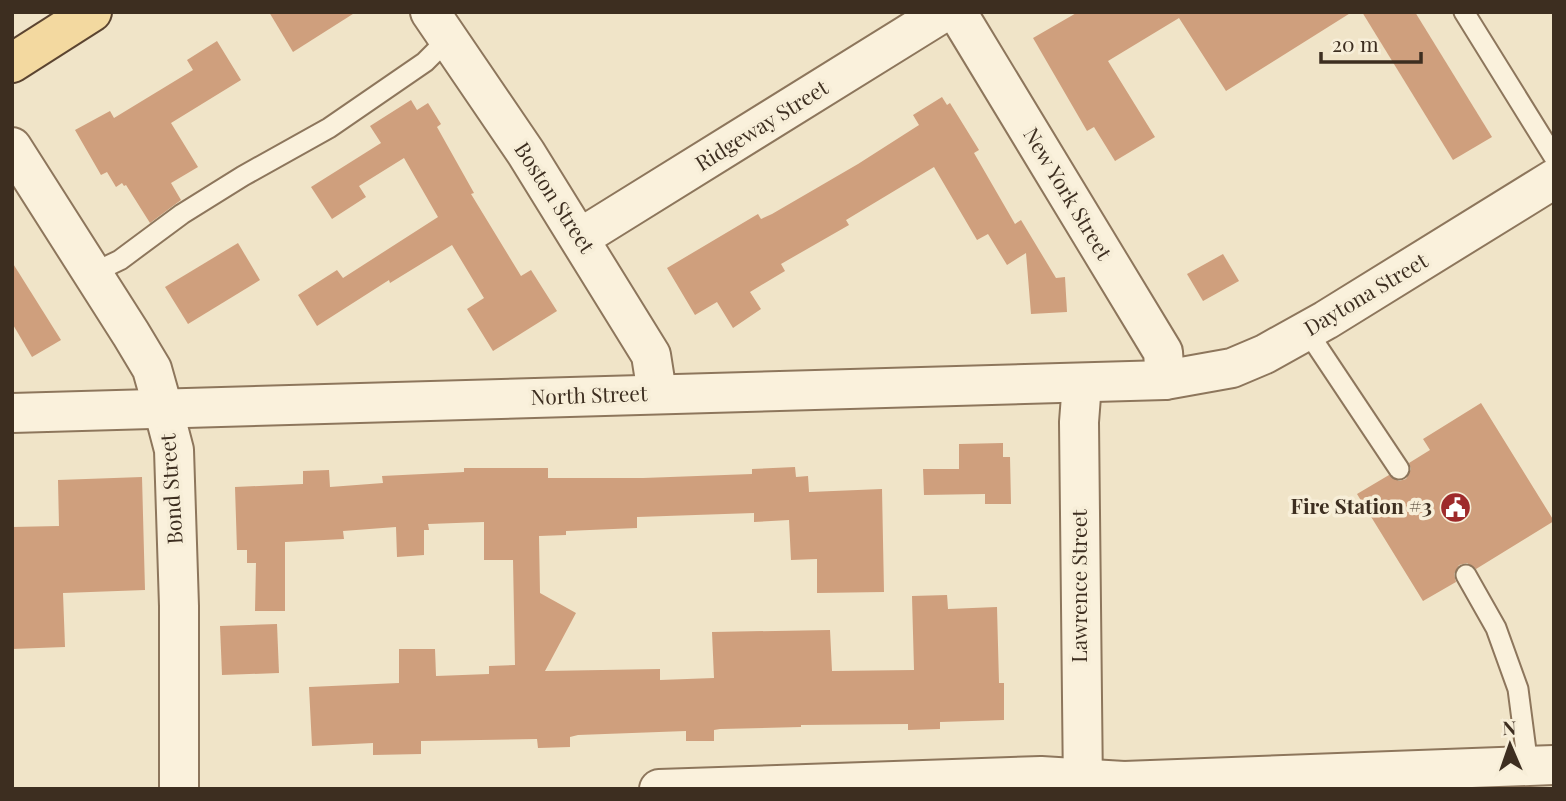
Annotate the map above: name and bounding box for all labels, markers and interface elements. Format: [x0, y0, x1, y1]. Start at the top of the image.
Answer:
scale bar [1321, 21, 1421, 65]
text: 20 m [1332, 29, 1379, 57]
street label: Ridgeway Street [689, 72, 833, 176]
street label: New York Street [1018, 122, 1120, 265]
street label: Boston Street [509, 136, 602, 258]
street label: Daytona Street [1298, 245, 1432, 341]
street label: North Street [530, 378, 648, 410]
street label: Bond Street [152, 432, 188, 545]
public building icon: Fire Station #3 [1438, 490, 1472, 524]
place label: Fire Station #3 [1291, 491, 1432, 519]
street label: Lawrence Street [1064, 509, 1092, 663]
north arrow [1475, 710, 1545, 780]
text: N [1502, 714, 1517, 740]

